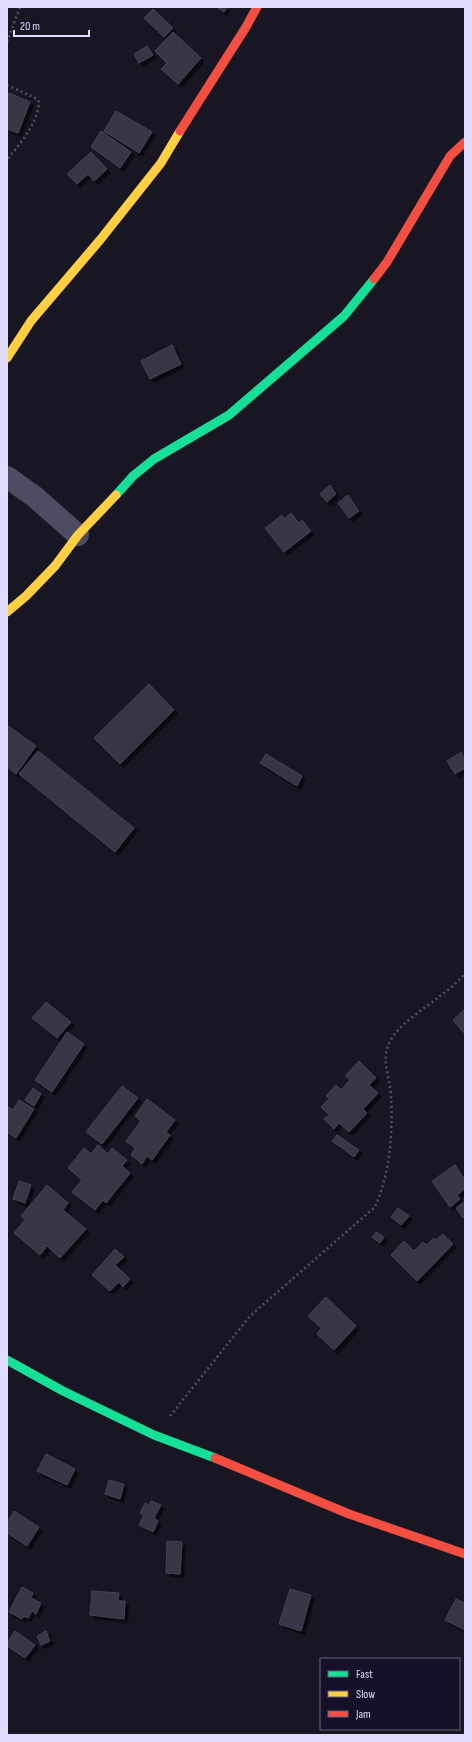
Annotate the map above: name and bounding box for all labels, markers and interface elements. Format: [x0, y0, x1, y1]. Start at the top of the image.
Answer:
scale bar [14, 12, 89, 38]
text: 20 m [20, 19, 40, 34]
legend [320, 1658, 460, 1730]
text: Fast [356, 1667, 373, 1682]
text: Slow [356, 1687, 375, 1702]
text: Jam [355, 1707, 371, 1722]

